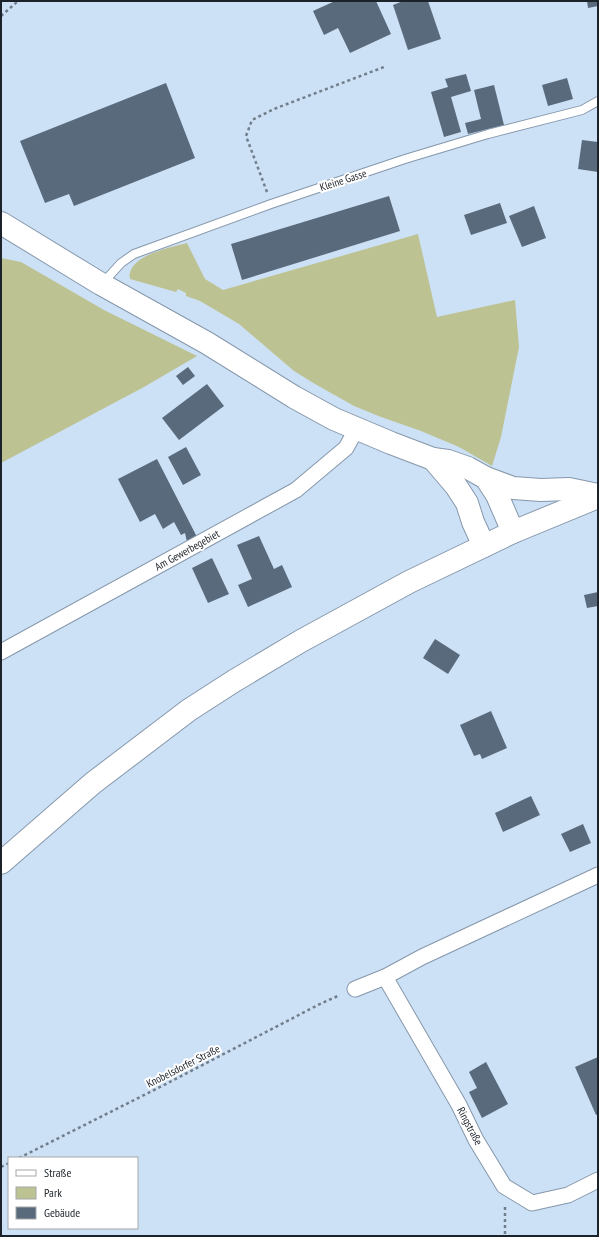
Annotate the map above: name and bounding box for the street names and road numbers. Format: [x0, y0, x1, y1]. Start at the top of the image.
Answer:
street label: Kleine Gasse [318, 166, 369, 194]
street label: Am Gewerbegebiet [152, 526, 222, 574]
street label: Knobelsdorfer Straße [144, 1041, 222, 1091]
street label: Ringstraße [454, 1104, 486, 1148]

